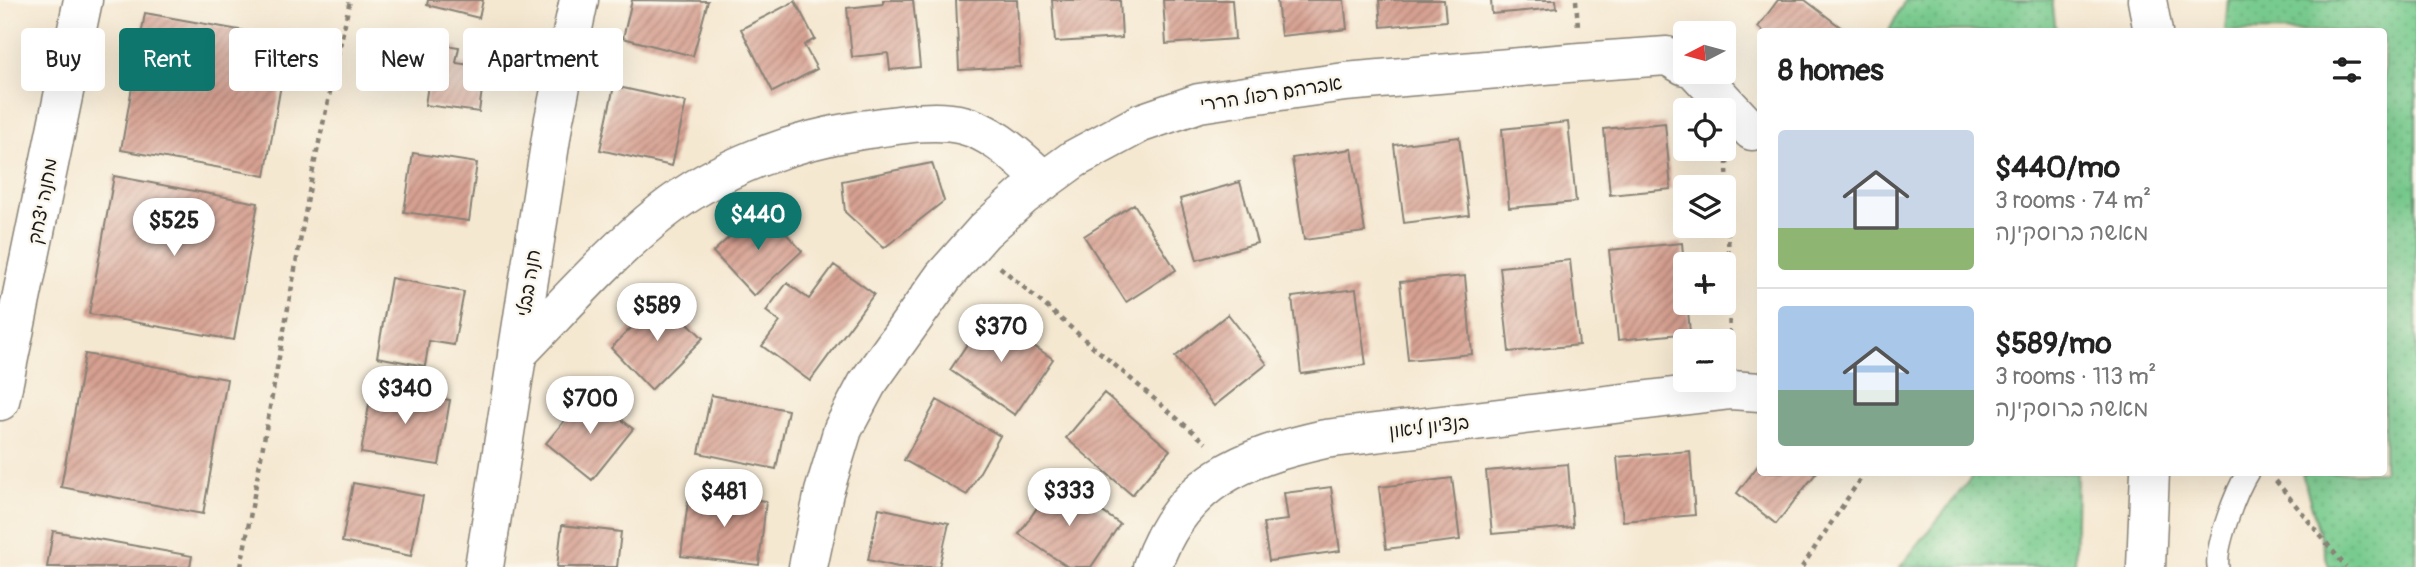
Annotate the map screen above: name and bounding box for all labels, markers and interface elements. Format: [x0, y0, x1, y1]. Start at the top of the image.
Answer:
north arrow [1673, 21, 1736, 84]
map controls [1673, 21, 1736, 392]
chip: Buy [21, 28, 105, 91]
chip: Rent [119, 28, 215, 91]
chip: Filters [229, 28, 342, 91]
chip: New [356, 28, 449, 91]
chip: Apartment [463, 28, 623, 91]
icon: filters [2328, 51, 2366, 89]
text: 8 homes [1778, 52, 1884, 89]
street label: אברהם רפול הררי [1199, 71, 1344, 117]
button: locate [1673, 98, 1736, 161]
text: $440/mo [1995, 149, 2120, 186]
street label: מחנה יצחק [23, 156, 63, 246]
icon: home [1834, 158, 1918, 242]
button: layers [1673, 175, 1736, 238]
text: 3 rooms · 74 m² [1995, 186, 2151, 215]
pin: $440 [717, 192, 799, 252]
pin: $525 [133, 198, 215, 258]
text: $440 [731, 200, 785, 229]
text: $525 [149, 206, 199, 235]
text: מאשה ברוסקינה [1995, 218, 2149, 247]
street label: חנה בבלי [512, 248, 546, 318]
button: + [1673, 252, 1736, 315]
pin: $589 [616, 284, 698, 343]
text: $589 [633, 291, 681, 320]
pin: $370 [960, 304, 1042, 364]
text: $370 [974, 312, 1028, 341]
text: $589/mo [1995, 325, 2112, 362]
button: − [1673, 329, 1736, 392]
icon: home [1834, 334, 1918, 418]
text: 3 rooms · 113 m² [1995, 362, 2156, 391]
pin: $340 [364, 366, 446, 426]
text: $340 [378, 374, 432, 403]
pin: $700 [549, 376, 631, 436]
text: $700 [562, 384, 618, 413]
text: מאשה ברוסקינה [1995, 394, 2149, 423]
street label: בנציון ליאון [1388, 410, 1471, 444]
pin: $333 [1028, 468, 1110, 528]
pin: $481 [683, 470, 765, 529]
text: $333 [1044, 476, 1094, 505]
text: $481 [701, 477, 747, 506]

